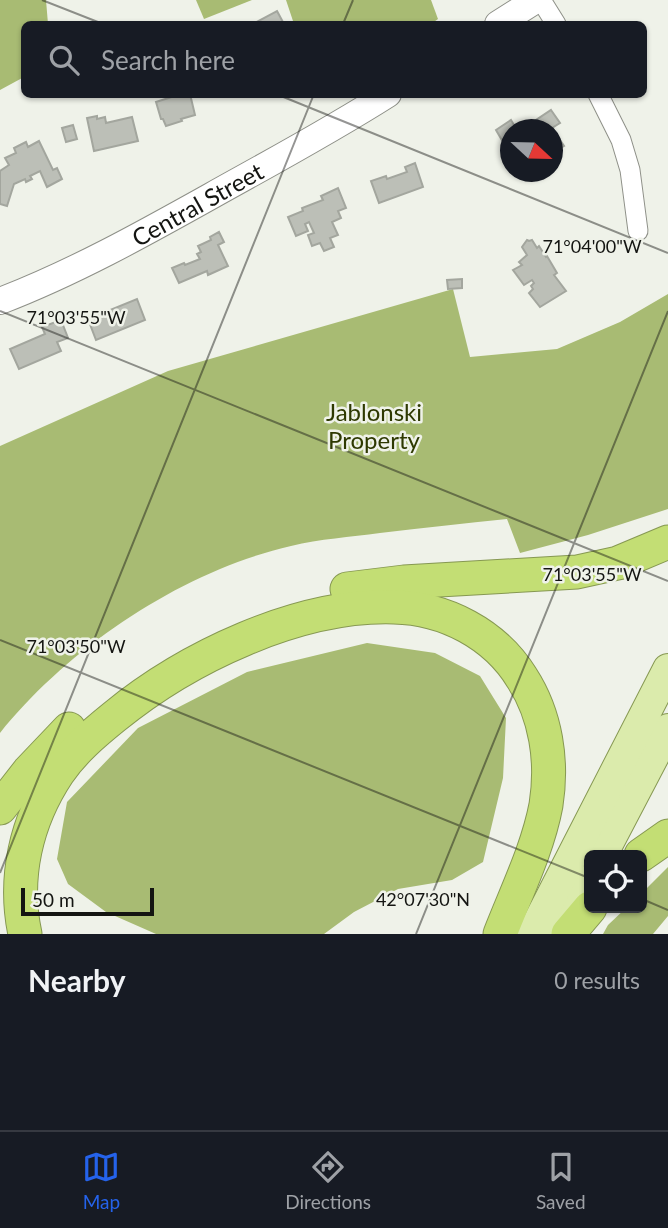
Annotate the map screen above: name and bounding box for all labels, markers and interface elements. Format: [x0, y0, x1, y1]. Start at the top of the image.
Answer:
search box [21, 21, 647, 98]
icon: search [45, 41, 83, 79]
text: Search here [101, 44, 235, 76]
north arrow [500, 119, 563, 182]
street label: Central Street [126, 155, 268, 252]
text: 71°04'00"W [542, 235, 642, 257]
text: 71°03'55"W [26, 306, 126, 328]
park label: Jablonski Property [326, 397, 422, 454]
text: 71°03'55"W [542, 563, 642, 585]
text: 71°03'50"W [26, 635, 126, 657]
map controls [584, 850, 647, 913]
button: locate [584, 850, 647, 913]
scale bar [21, 885, 154, 917]
text: 50 m [32, 888, 75, 911]
text: 42°07'30"N [376, 888, 470, 910]
text: Nearby [28, 962, 126, 998]
text: 0 results [554, 966, 640, 994]
tab: Map [82, 1148, 120, 1213]
tab: Directions [285, 1148, 371, 1213]
tab: Saved [536, 1148, 586, 1213]

